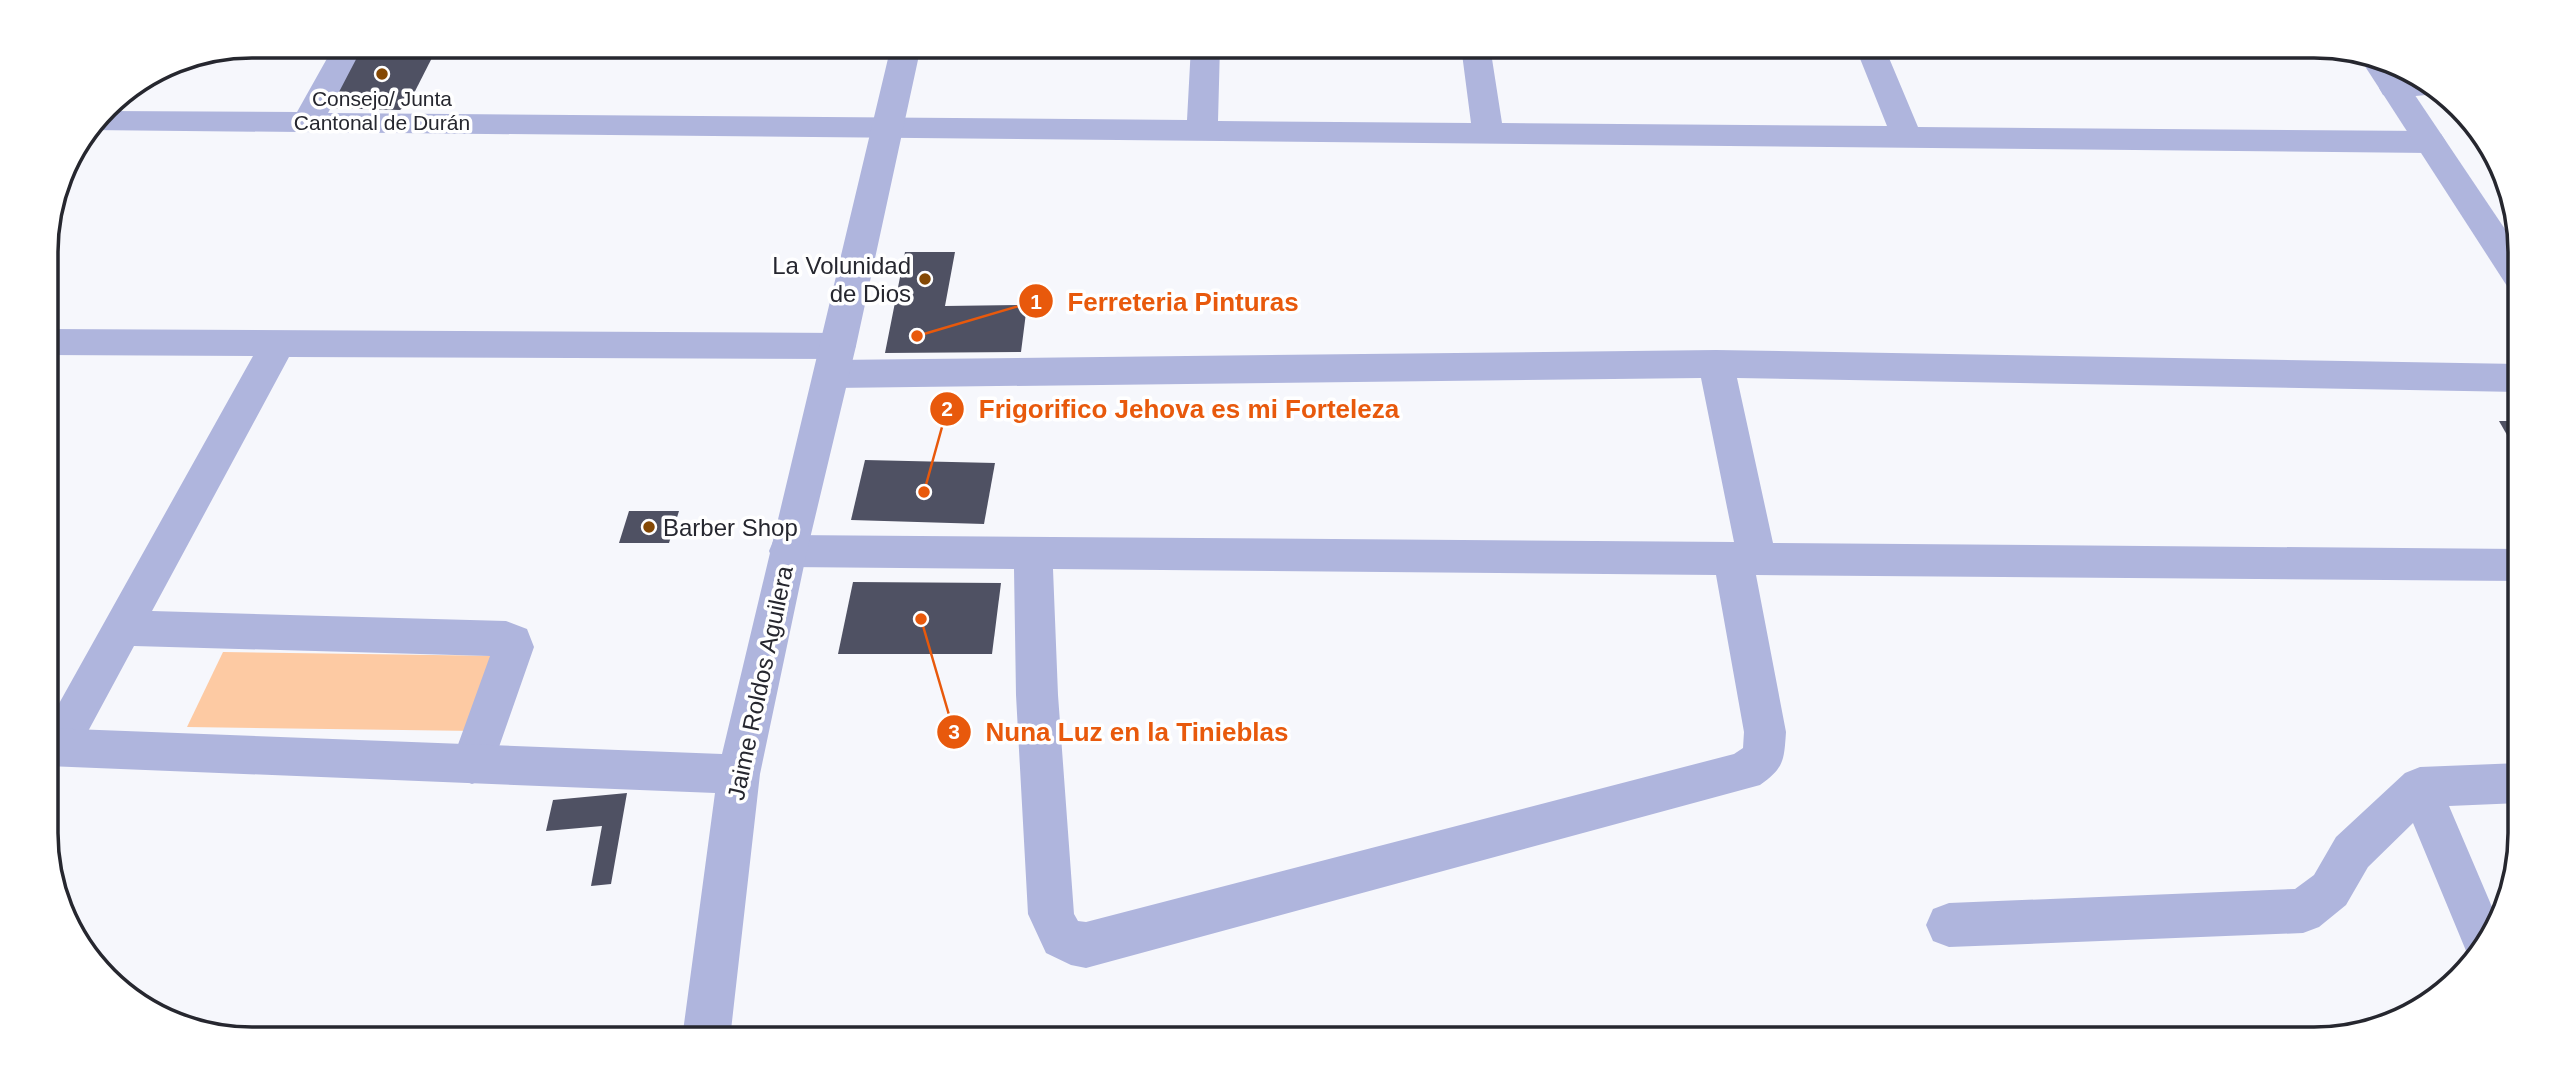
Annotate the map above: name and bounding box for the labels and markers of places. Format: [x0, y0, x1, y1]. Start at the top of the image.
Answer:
marker: Consejo/ Junta Cantonal de Durán [374, 66, 390, 82]
place label: Consejo/ Junta Cantonal de Durán [294, 87, 470, 134]
place label: La Volunidad de Dios [772, 252, 911, 307]
marker: La Volunidad de Dios [917, 271, 933, 287]
callout: Ferreteria Pinturas [1019, 278, 1313, 325]
callout: Frigorifico Jehova es mi Forteleza [930, 385, 1413, 432]
place label: Barber Shop [663, 514, 798, 541]
marker: Barber Shop [641, 519, 657, 535]
callout: Nuna Luz en la Tinieblas [937, 708, 1303, 755]

